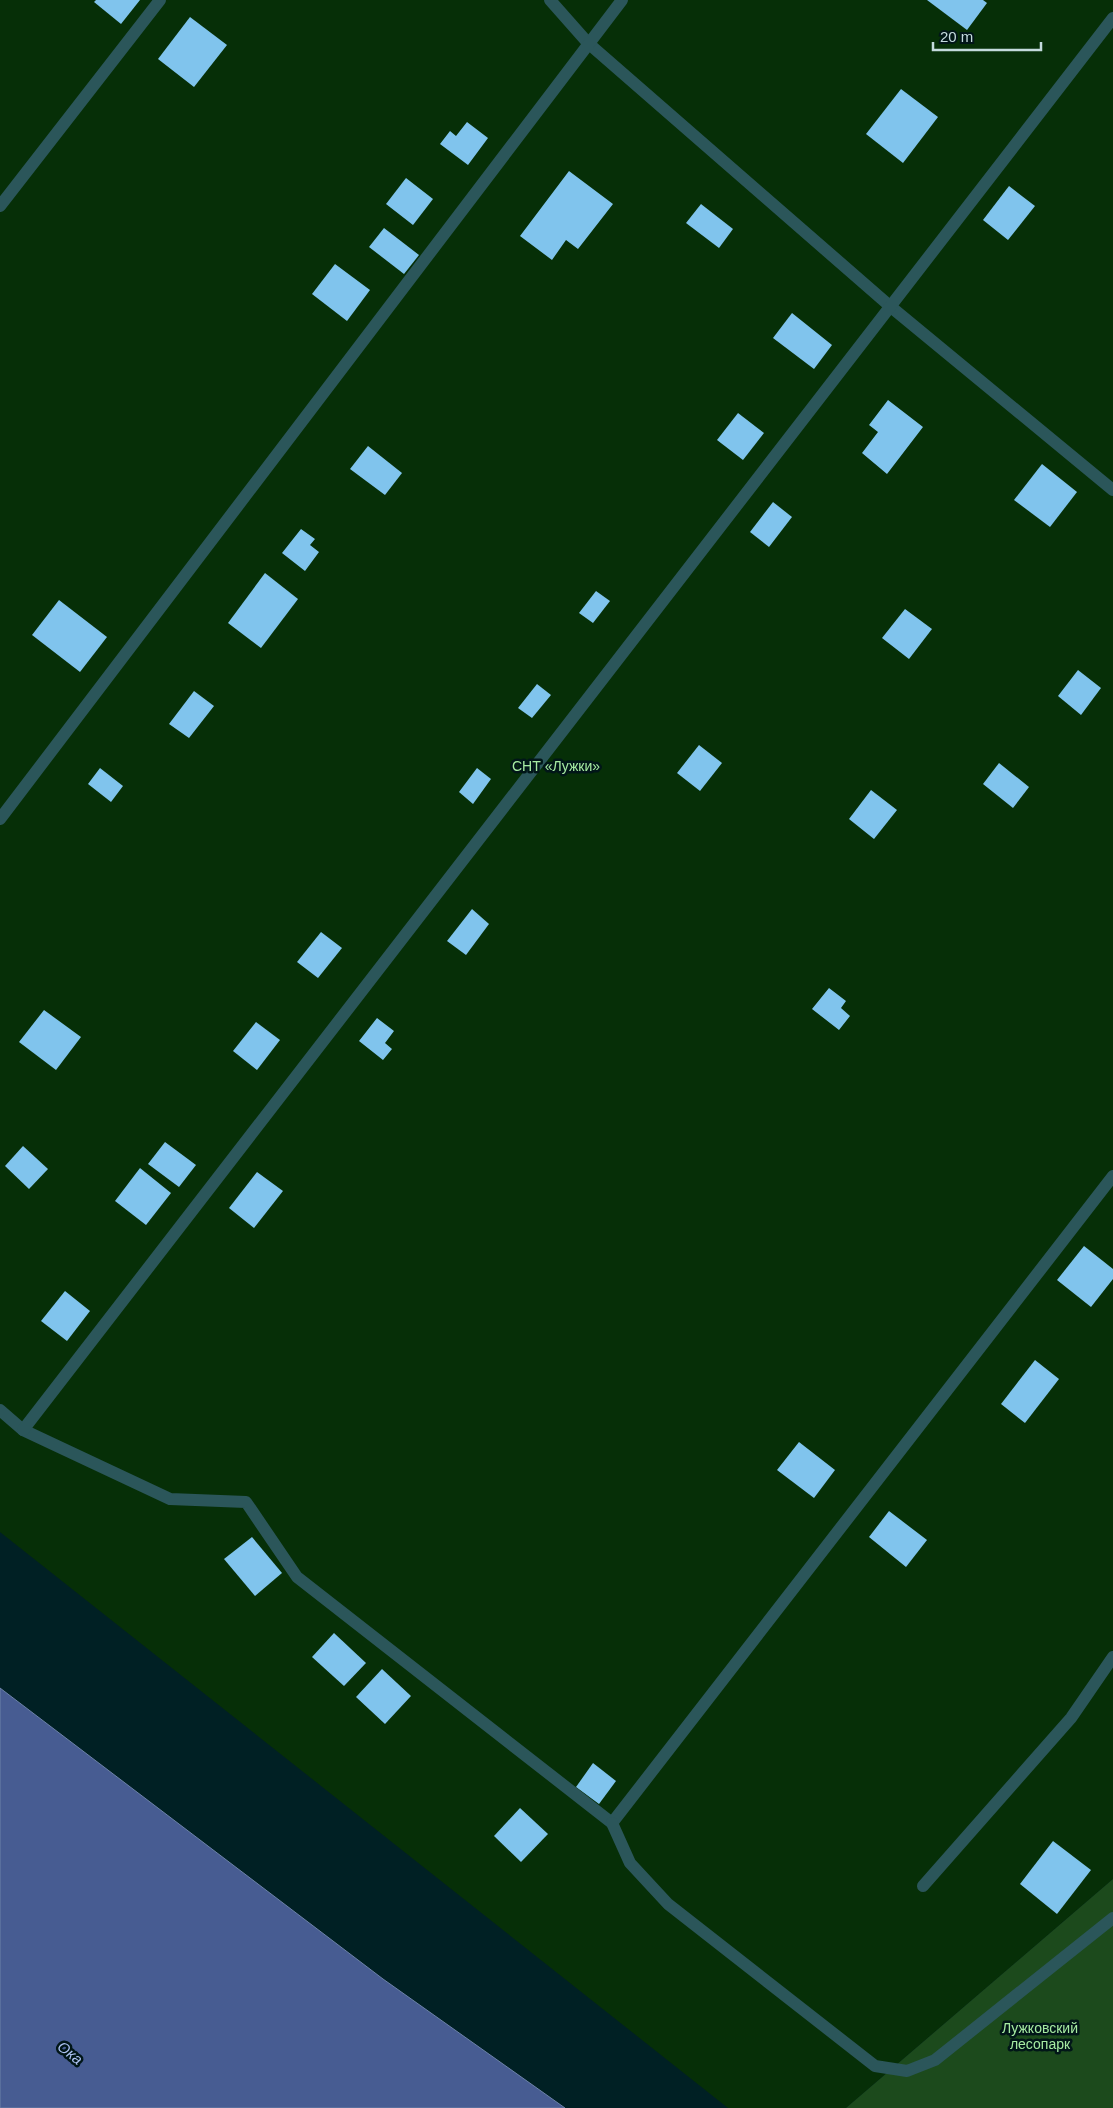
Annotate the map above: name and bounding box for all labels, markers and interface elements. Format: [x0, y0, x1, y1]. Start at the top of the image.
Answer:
scale bar [933, 20, 1040, 52]
text: 20 m [940, 28, 973, 45]
park label: СНТ «Лужки» [512, 758, 600, 774]
park label: Лужковский лесопарк [1002, 2020, 1078, 2052]
water label: Ока [54, 2038, 86, 2068]

